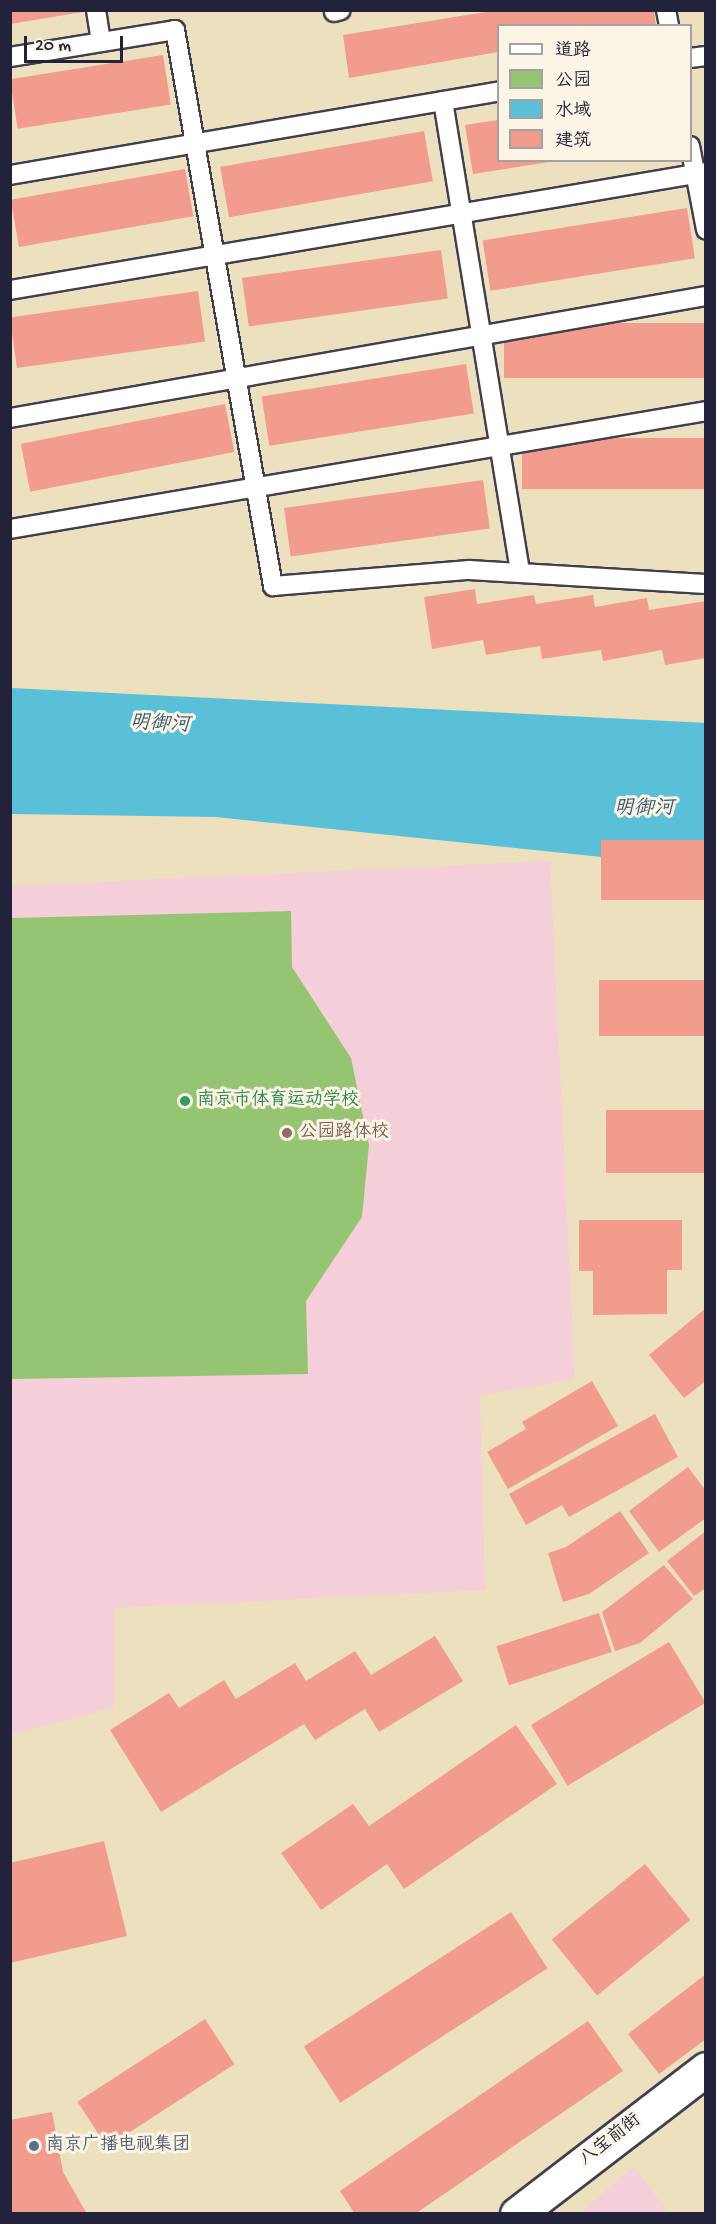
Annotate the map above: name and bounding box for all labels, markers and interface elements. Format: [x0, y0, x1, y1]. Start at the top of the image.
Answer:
scale bar [27, 24, 126, 62]
legend [497, 24, 692, 162]
text: 20 m [35, 36, 71, 57]
text: 道路 [555, 41, 591, 62]
text: 公园 [555, 71, 591, 92]
text: 水域 [555, 101, 591, 122]
text: 建筑 [555, 131, 591, 152]
water label: 明御河 [129, 711, 191, 739]
water label: 明御河 [614, 797, 674, 821]
place label: 南京市体育运动学校 [197, 1090, 359, 1112]
marker: 南京市体育运动学校 [178, 1094, 192, 1108]
place label: 公园路体校 [299, 1122, 389, 1144]
marker: 公园路体校 [280, 1126, 294, 1140]
street label: 八宝前街 [576, 2110, 646, 2172]
place label: 南京广播电视集团 [46, 2135, 190, 2157]
marker: 南京广播电视集团 [27, 2139, 41, 2153]

